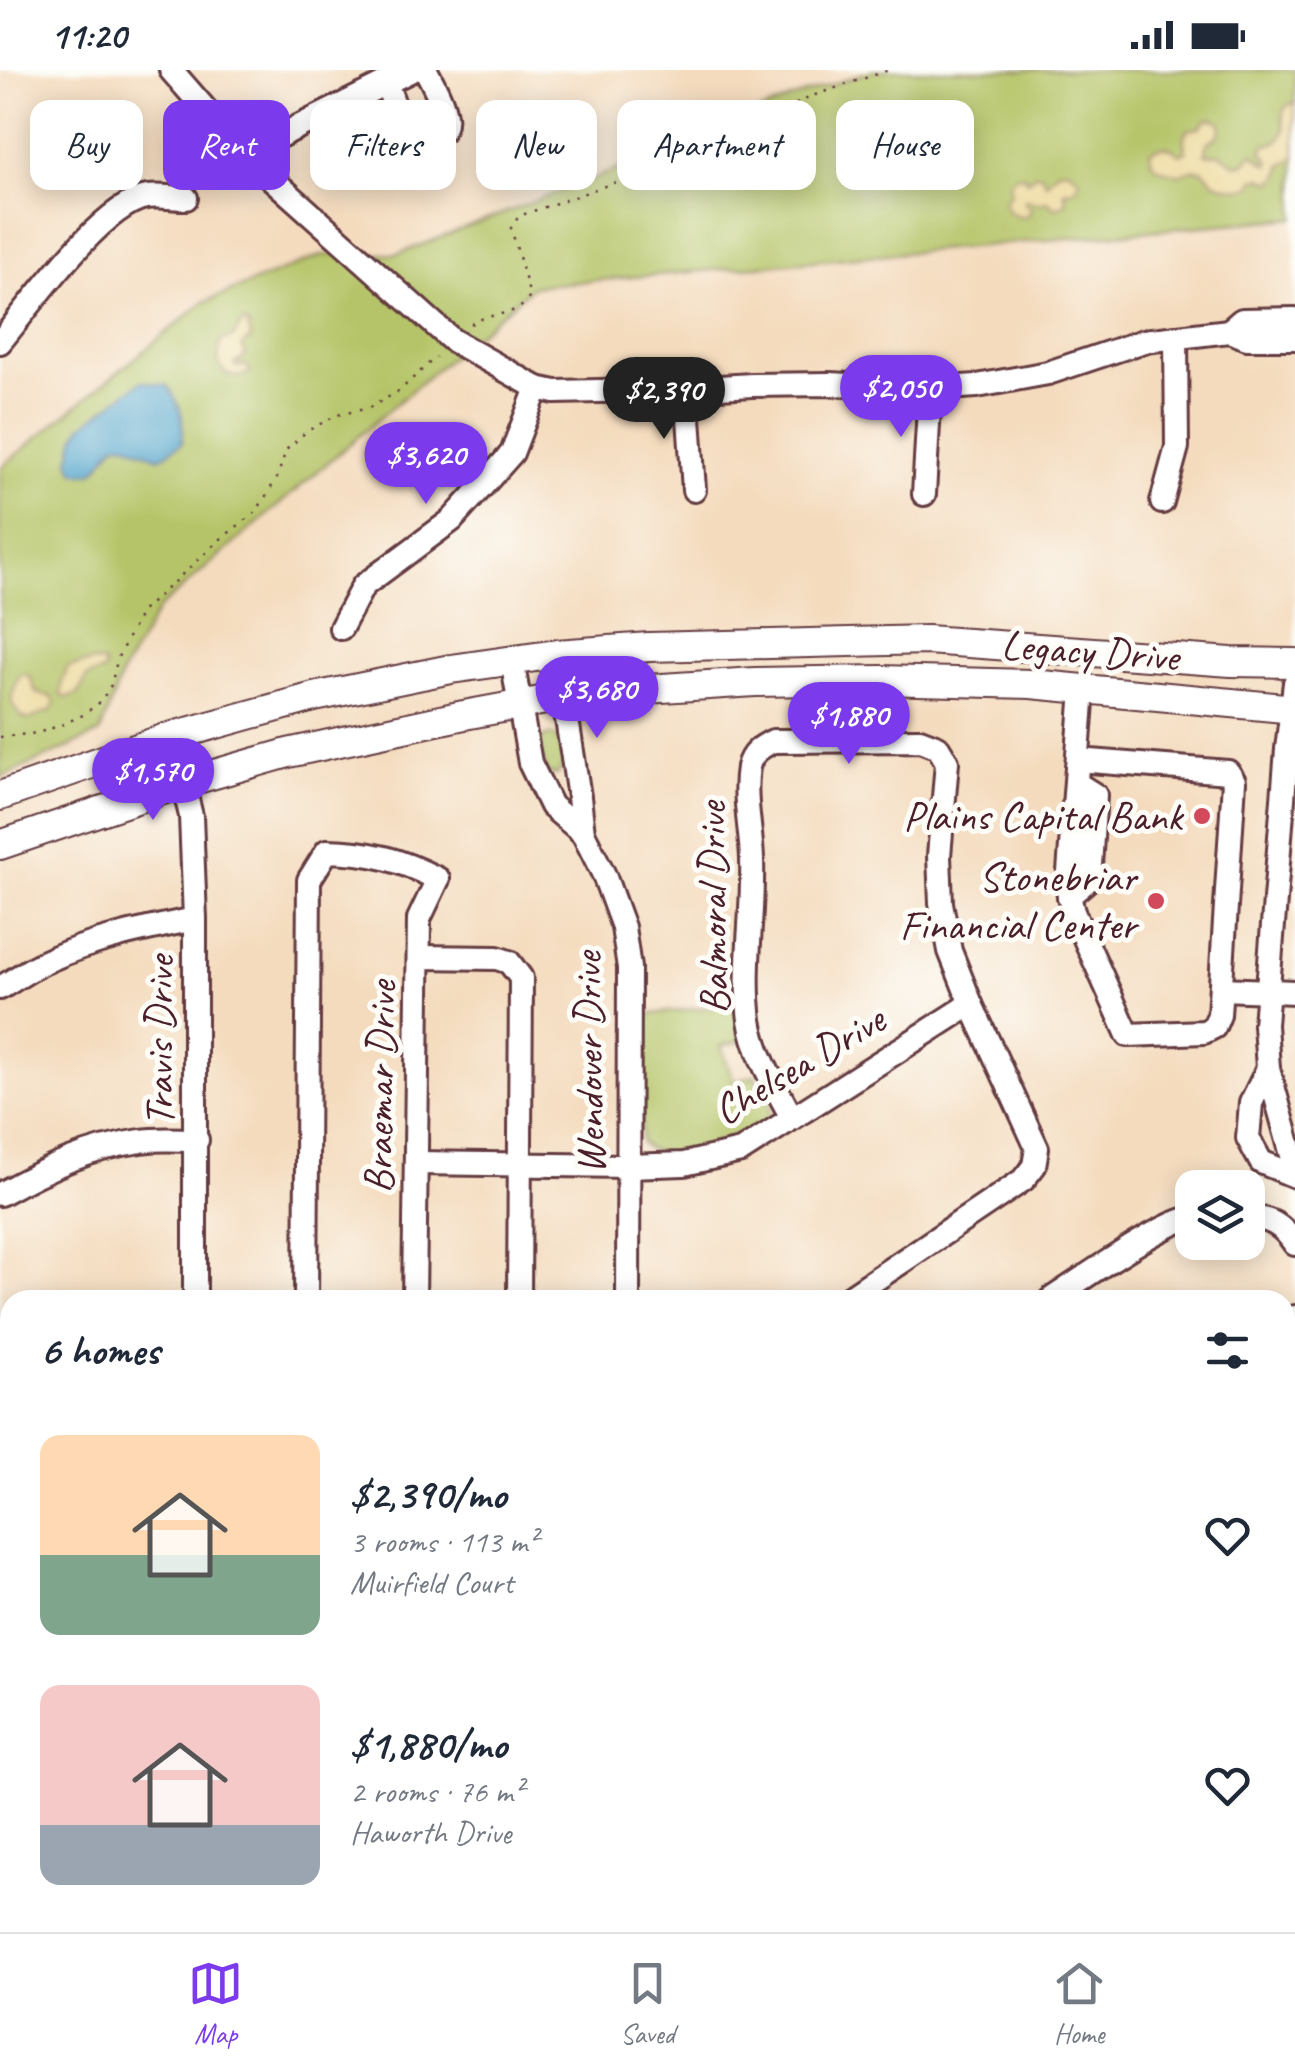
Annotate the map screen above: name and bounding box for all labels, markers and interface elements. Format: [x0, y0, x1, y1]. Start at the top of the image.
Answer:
text: 11:20 [50, 12, 126, 59]
chip: Buy [30, 100, 143, 190]
chip: Rent [163, 100, 290, 190]
chip: Filters [310, 100, 456, 190]
chip: New [476, 100, 597, 190]
chip: Apartment [617, 100, 816, 190]
chip: House [836, 100, 974, 190]
pin: $2,050 [820, 355, 982, 440]
pin: $2,390 [583, 357, 745, 442]
text: $2,050 [862, 367, 940, 408]
text: $2,390 [625, 369, 703, 410]
pin: $3,620 [345, 422, 507, 507]
text: $3,620 [386, 434, 466, 475]
street label: Legacy Drive [999, 618, 1184, 684]
pin: $3,680 [516, 656, 678, 741]
text: $3,680 [557, 668, 637, 709]
pin: $1,880 [768, 682, 930, 767]
text: $1,880 [810, 694, 888, 735]
pin: $1,570 [72, 738, 234, 823]
text: $1,570 [114, 750, 192, 791]
place label: Plains Capital Bank [903, 790, 1185, 843]
street label: Balmoral Drive [685, 799, 741, 1015]
marker: Plains Capital Bank [1191, 805, 1213, 827]
place label: Stonebriar Financial Center [900, 851, 1140, 952]
marker: Stonebriar Financial Center [1145, 890, 1167, 912]
street label: Wendover Drive [561, 949, 617, 1175]
street label: Travis Drive [133, 952, 186, 1126]
street label: Braemar Drive [352, 978, 408, 1194]
street label: Chelsea Drive [704, 992, 896, 1137]
map controls [1175, 1170, 1265, 1260]
button: layers [1175, 1170, 1265, 1260]
icon: filters [1200, 1323, 1255, 1378]
text: 6 homes [40, 1324, 159, 1377]
text: $2,390/mo [350, 1468, 506, 1521]
icon: home [120, 1475, 240, 1595]
icon: heart [1200, 1508, 1255, 1563]
text: 3 rooms · 113 m² [350, 1521, 537, 1562]
text: Muirfield Court [350, 1562, 513, 1603]
text: $1,880/mo [350, 1718, 507, 1771]
icon: home [120, 1725, 240, 1845]
icon: heart [1200, 1758, 1255, 1813]
text: 2 rooms · 76 m² [350, 1771, 523, 1812]
text: Haworth Drive [350, 1812, 511, 1853]
tab: Map [188, 1956, 243, 2051]
tab: Saved [620, 1956, 675, 2051]
tab: Home [1052, 1956, 1107, 2051]

